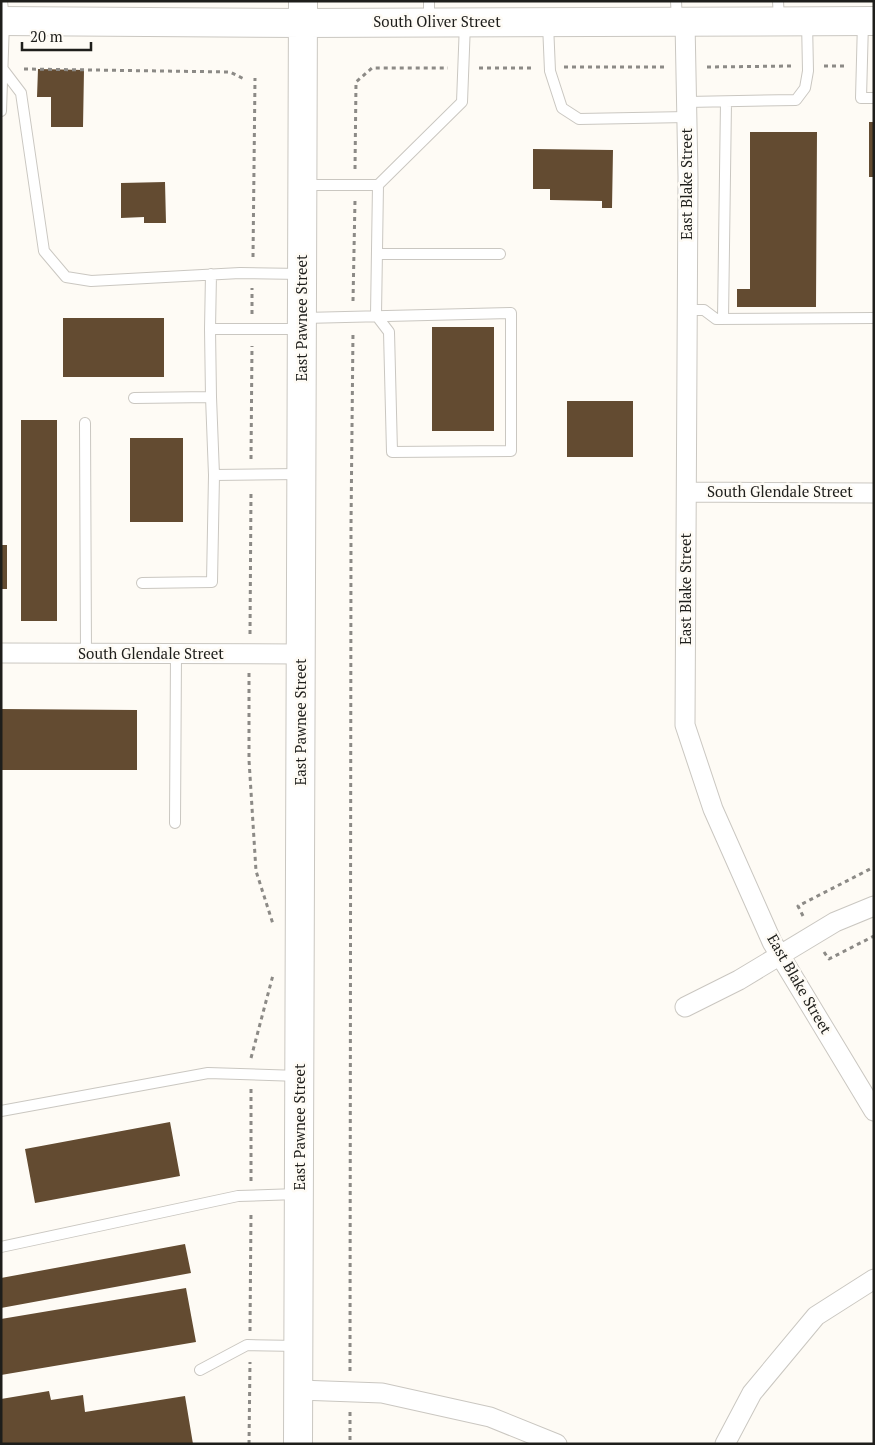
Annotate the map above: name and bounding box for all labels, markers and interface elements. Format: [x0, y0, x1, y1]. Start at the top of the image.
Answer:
street label: South Oliver Street [373, 11, 501, 31]
scale bar [22, 20, 91, 52]
text: 20 m [30, 26, 63, 46]
street label: East Blake Street [676, 128, 696, 240]
street label: East Pawnee Street [291, 254, 311, 382]
street label: South Glendale Street [707, 481, 853, 501]
street label: East Blake Street [675, 533, 695, 645]
street label: South Glendale Street [78, 643, 224, 663]
street label: East Pawnee Street [290, 658, 310, 786]
street label: East Blake Street [763, 930, 837, 1037]
street label: East Pawnee Street [289, 1063, 309, 1191]

